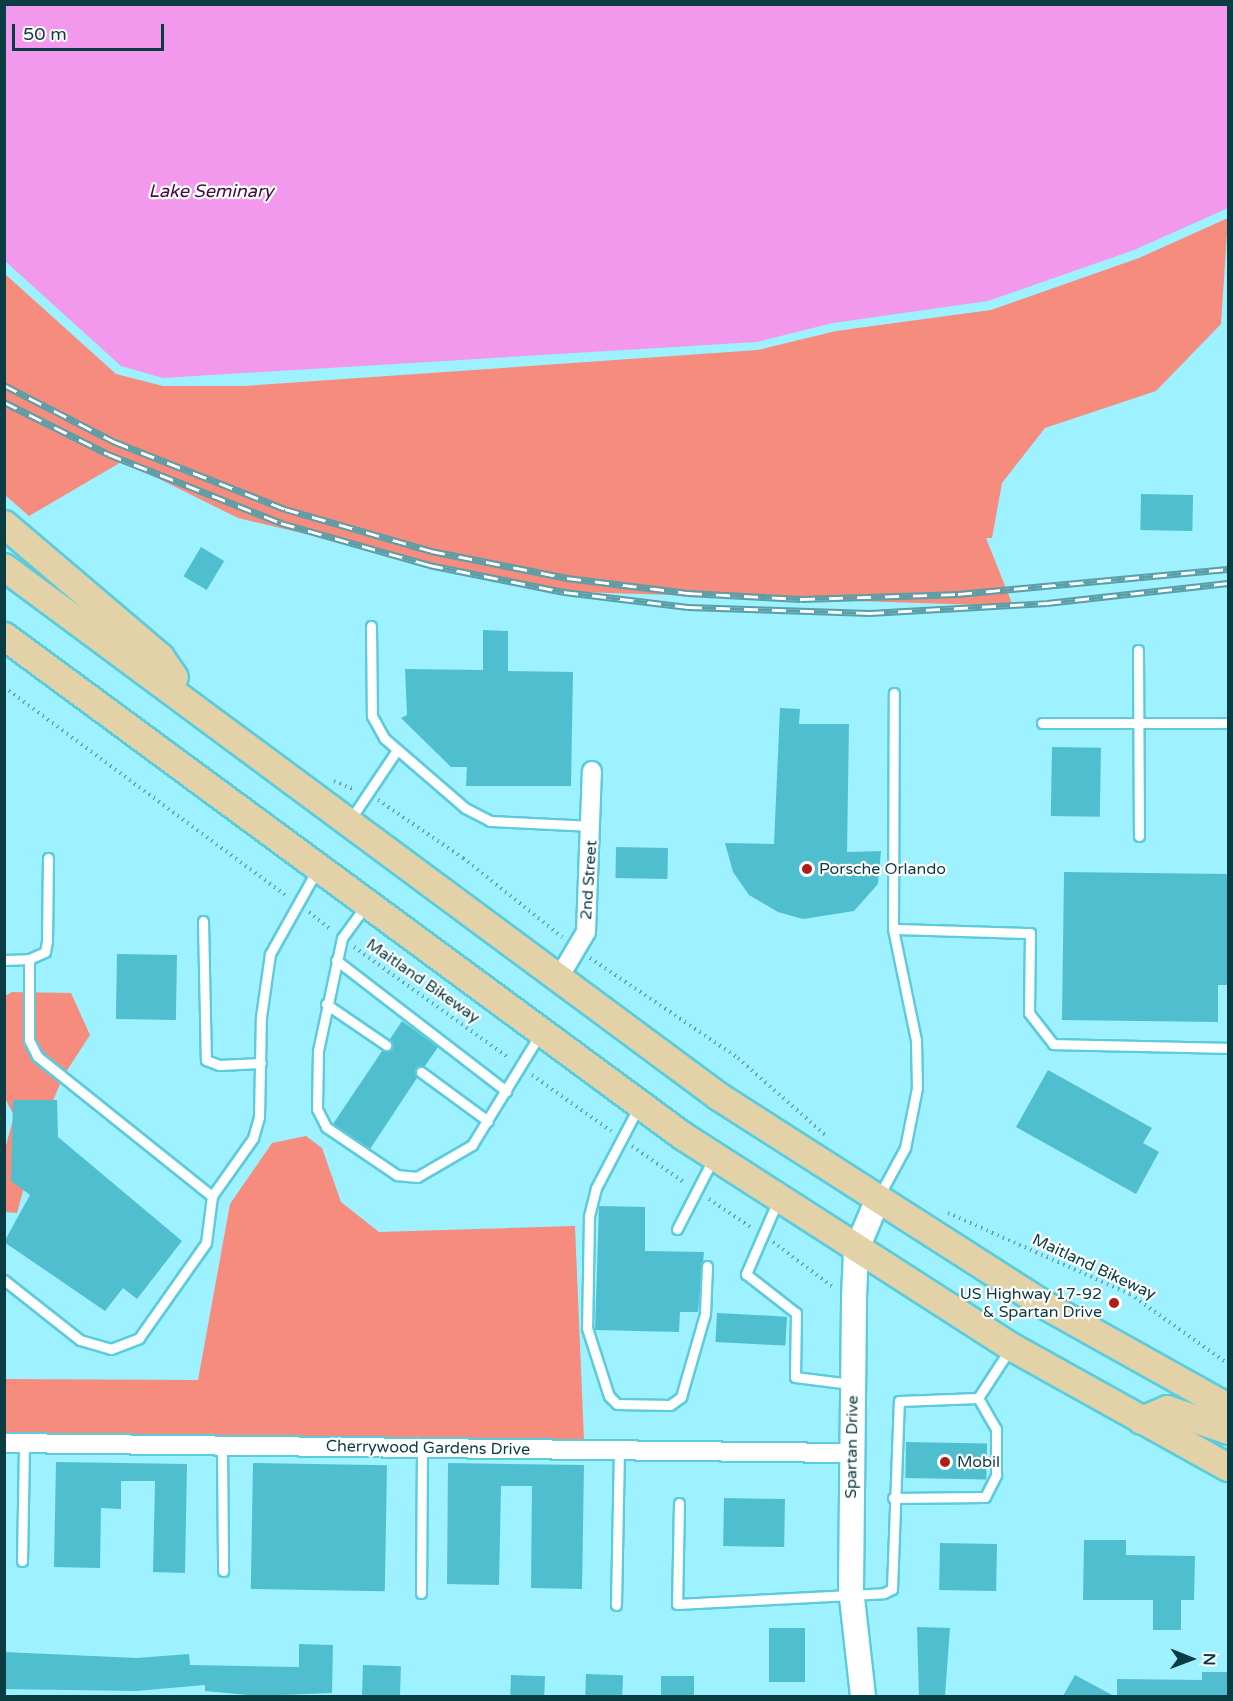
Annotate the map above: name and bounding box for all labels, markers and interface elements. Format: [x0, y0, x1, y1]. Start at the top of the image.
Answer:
scale bar [15, 12, 166, 50]
text: 50 m [23, 23, 67, 45]
water label: Lake Seminary [149, 180, 273, 202]
street label: 2nd Street [577, 840, 601, 920]
place label: Porsche Orlando [819, 859, 946, 879]
marker: Porsche Orlando [800, 862, 814, 876]
street label: Maitland Bikeway [363, 935, 483, 1027]
street label: Maitland Bikeway [1029, 1230, 1159, 1304]
place label: US Highway 17-92 & Spartan Drive [960, 1284, 1102, 1322]
marker: US Highway 17-92 & Spartan Drive [1107, 1296, 1121, 1310]
street label: Spartan Drive [841, 1395, 863, 1499]
street label: Cherrywood Gardens Drive [326, 1437, 530, 1459]
place label: Mobil [957, 1452, 1000, 1472]
marker: Mobil [938, 1455, 952, 1469]
north arrow [1161, 1629, 1221, 1689]
text: N [1199, 1653, 1219, 1666]

